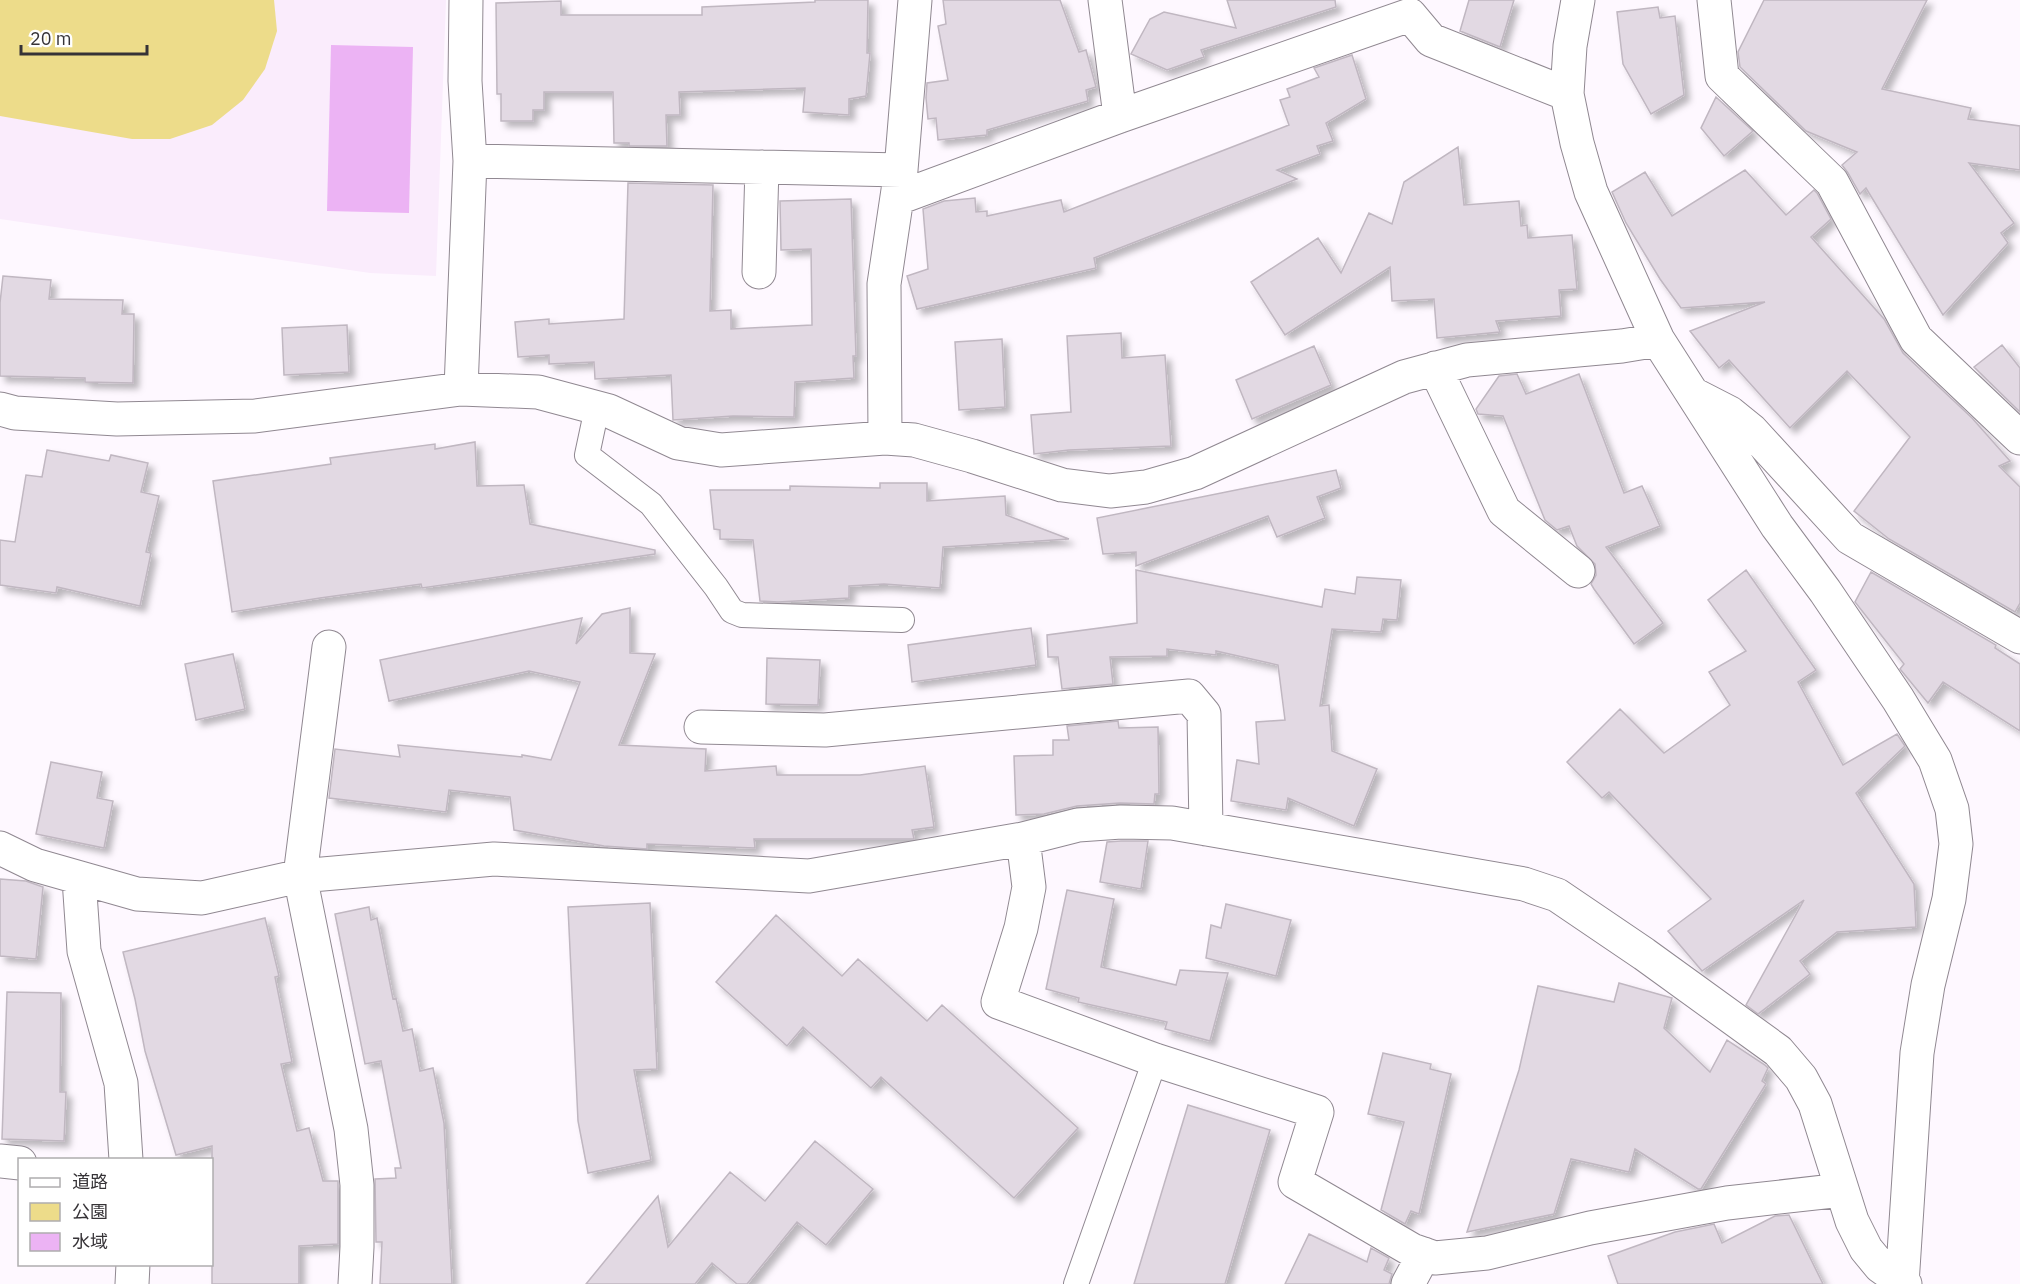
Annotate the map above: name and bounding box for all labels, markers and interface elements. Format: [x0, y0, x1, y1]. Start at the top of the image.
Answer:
scale bar [21, 18, 147, 56]
text: 20 m [30, 27, 72, 50]
legend [18, 1158, 213, 1266]
text: 道路 [72, 1170, 108, 1193]
text: 公園 [72, 1200, 108, 1223]
text: 水域 [72, 1230, 108, 1253]

